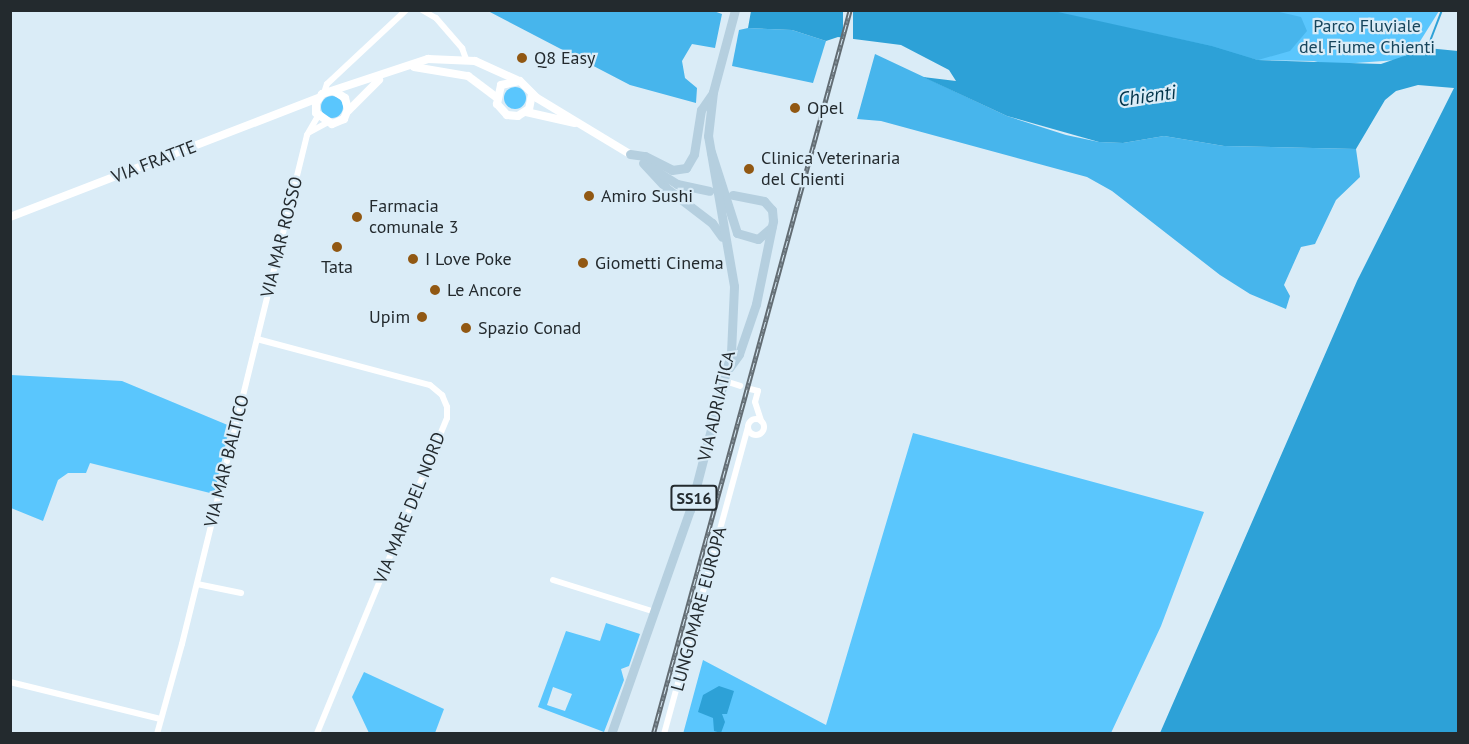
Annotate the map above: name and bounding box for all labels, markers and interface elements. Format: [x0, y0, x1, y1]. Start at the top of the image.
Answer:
park label: Parco Fluviale del Fiume Chienti [1299, 16, 1435, 58]
place label: Q8 Easy [534, 47, 595, 69]
marker: Q8 Easy [515, 51, 529, 65]
water label: Chienti [1117, 80, 1177, 112]
place label: Opel [807, 97, 843, 119]
marker: Opel [788, 101, 802, 115]
street label: VIA FRATTE [108, 136, 200, 188]
place label: Clinica Veterinaria del Chienti [761, 148, 901, 190]
marker: Clinica Veterinaria del Chienti [742, 162, 756, 176]
street label: VIA MAR ROSSO [256, 174, 308, 300]
place label: Amiro Sushi [601, 185, 693, 207]
marker: Amiro Sushi [582, 189, 596, 203]
place label: Farmacia comunale 3 [369, 196, 458, 238]
marker: Farmacia comunale 3 [350, 210, 364, 224]
marker: Tata [330, 240, 344, 254]
place label: I Love Poke [425, 248, 512, 270]
marker: I Love Poke [406, 252, 420, 266]
place label: Giometti Cinema [595, 252, 724, 274]
place label: Tata [321, 256, 353, 278]
marker: Giometti Cinema [576, 256, 590, 270]
place label: Le Ancore [447, 279, 522, 301]
marker: Le Ancore [428, 283, 442, 297]
place label: Upim [369, 306, 410, 328]
marker: Upim [415, 310, 429, 324]
place label: Spazio Conad [478, 317, 581, 339]
marker: Spazio Conad [459, 321, 473, 335]
street label: VIA ADRIATICA [694, 348, 740, 464]
street label: VIA MAR BALTICO [200, 392, 254, 530]
street label: VIA MARE DEL NORD [369, 428, 451, 588]
road number: SS16 [670, 485, 718, 511]
street label: LUNGOMARE EUROPA [667, 524, 731, 694]

